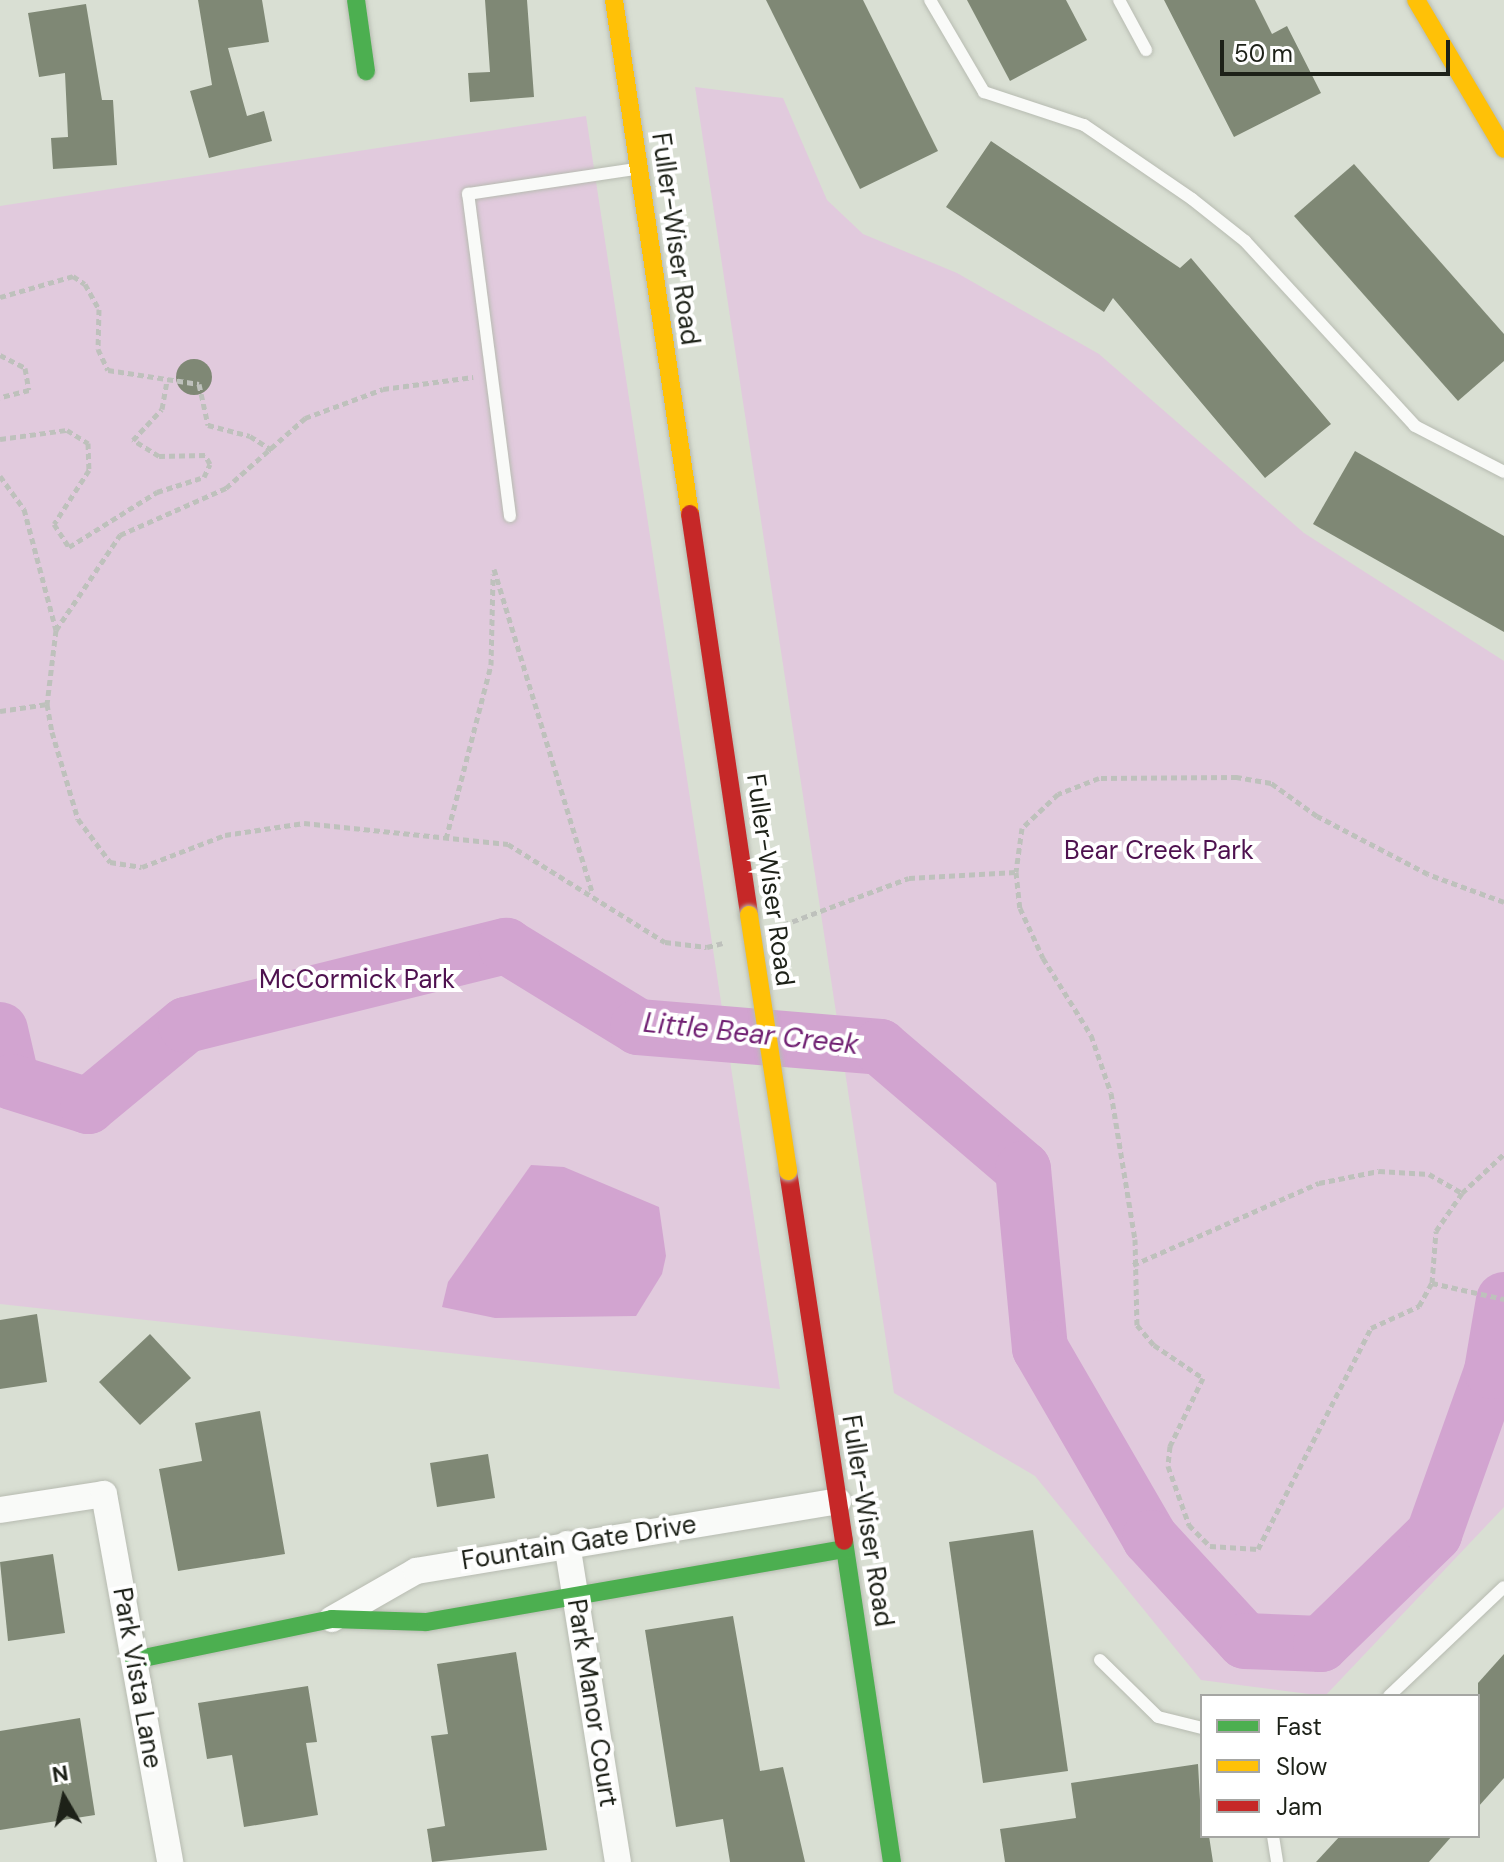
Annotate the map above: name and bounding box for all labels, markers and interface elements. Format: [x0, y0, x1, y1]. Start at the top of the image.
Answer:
scale bar [1224, 24, 1454, 74]
text: 50 m [1234, 38, 1293, 69]
street label: Fuller-Wiser Road [645, 131, 705, 347]
street label: Fuller-Wiser Road [740, 772, 800, 988]
park label: Bear Creek Park [1064, 835, 1254, 867]
park label: McCormick Park [259, 964, 455, 996]
water label: Little Bear Creek [642, 1006, 860, 1062]
street label: Fuller-Wiser Road [835, 1413, 899, 1629]
street label: Fountain Gate Drive [459, 1509, 699, 1577]
street label: Park Vista Lane [106, 1585, 168, 1771]
street label: Park Manor Court [560, 1597, 624, 1809]
legend [1200, 1694, 1480, 1838]
text: Fast [1276, 1711, 1322, 1742]
text: Slow [1276, 1751, 1327, 1782]
north arrow [24, 1758, 104, 1838]
text: N [50, 1758, 70, 1789]
text: Jam [1276, 1791, 1322, 1822]

